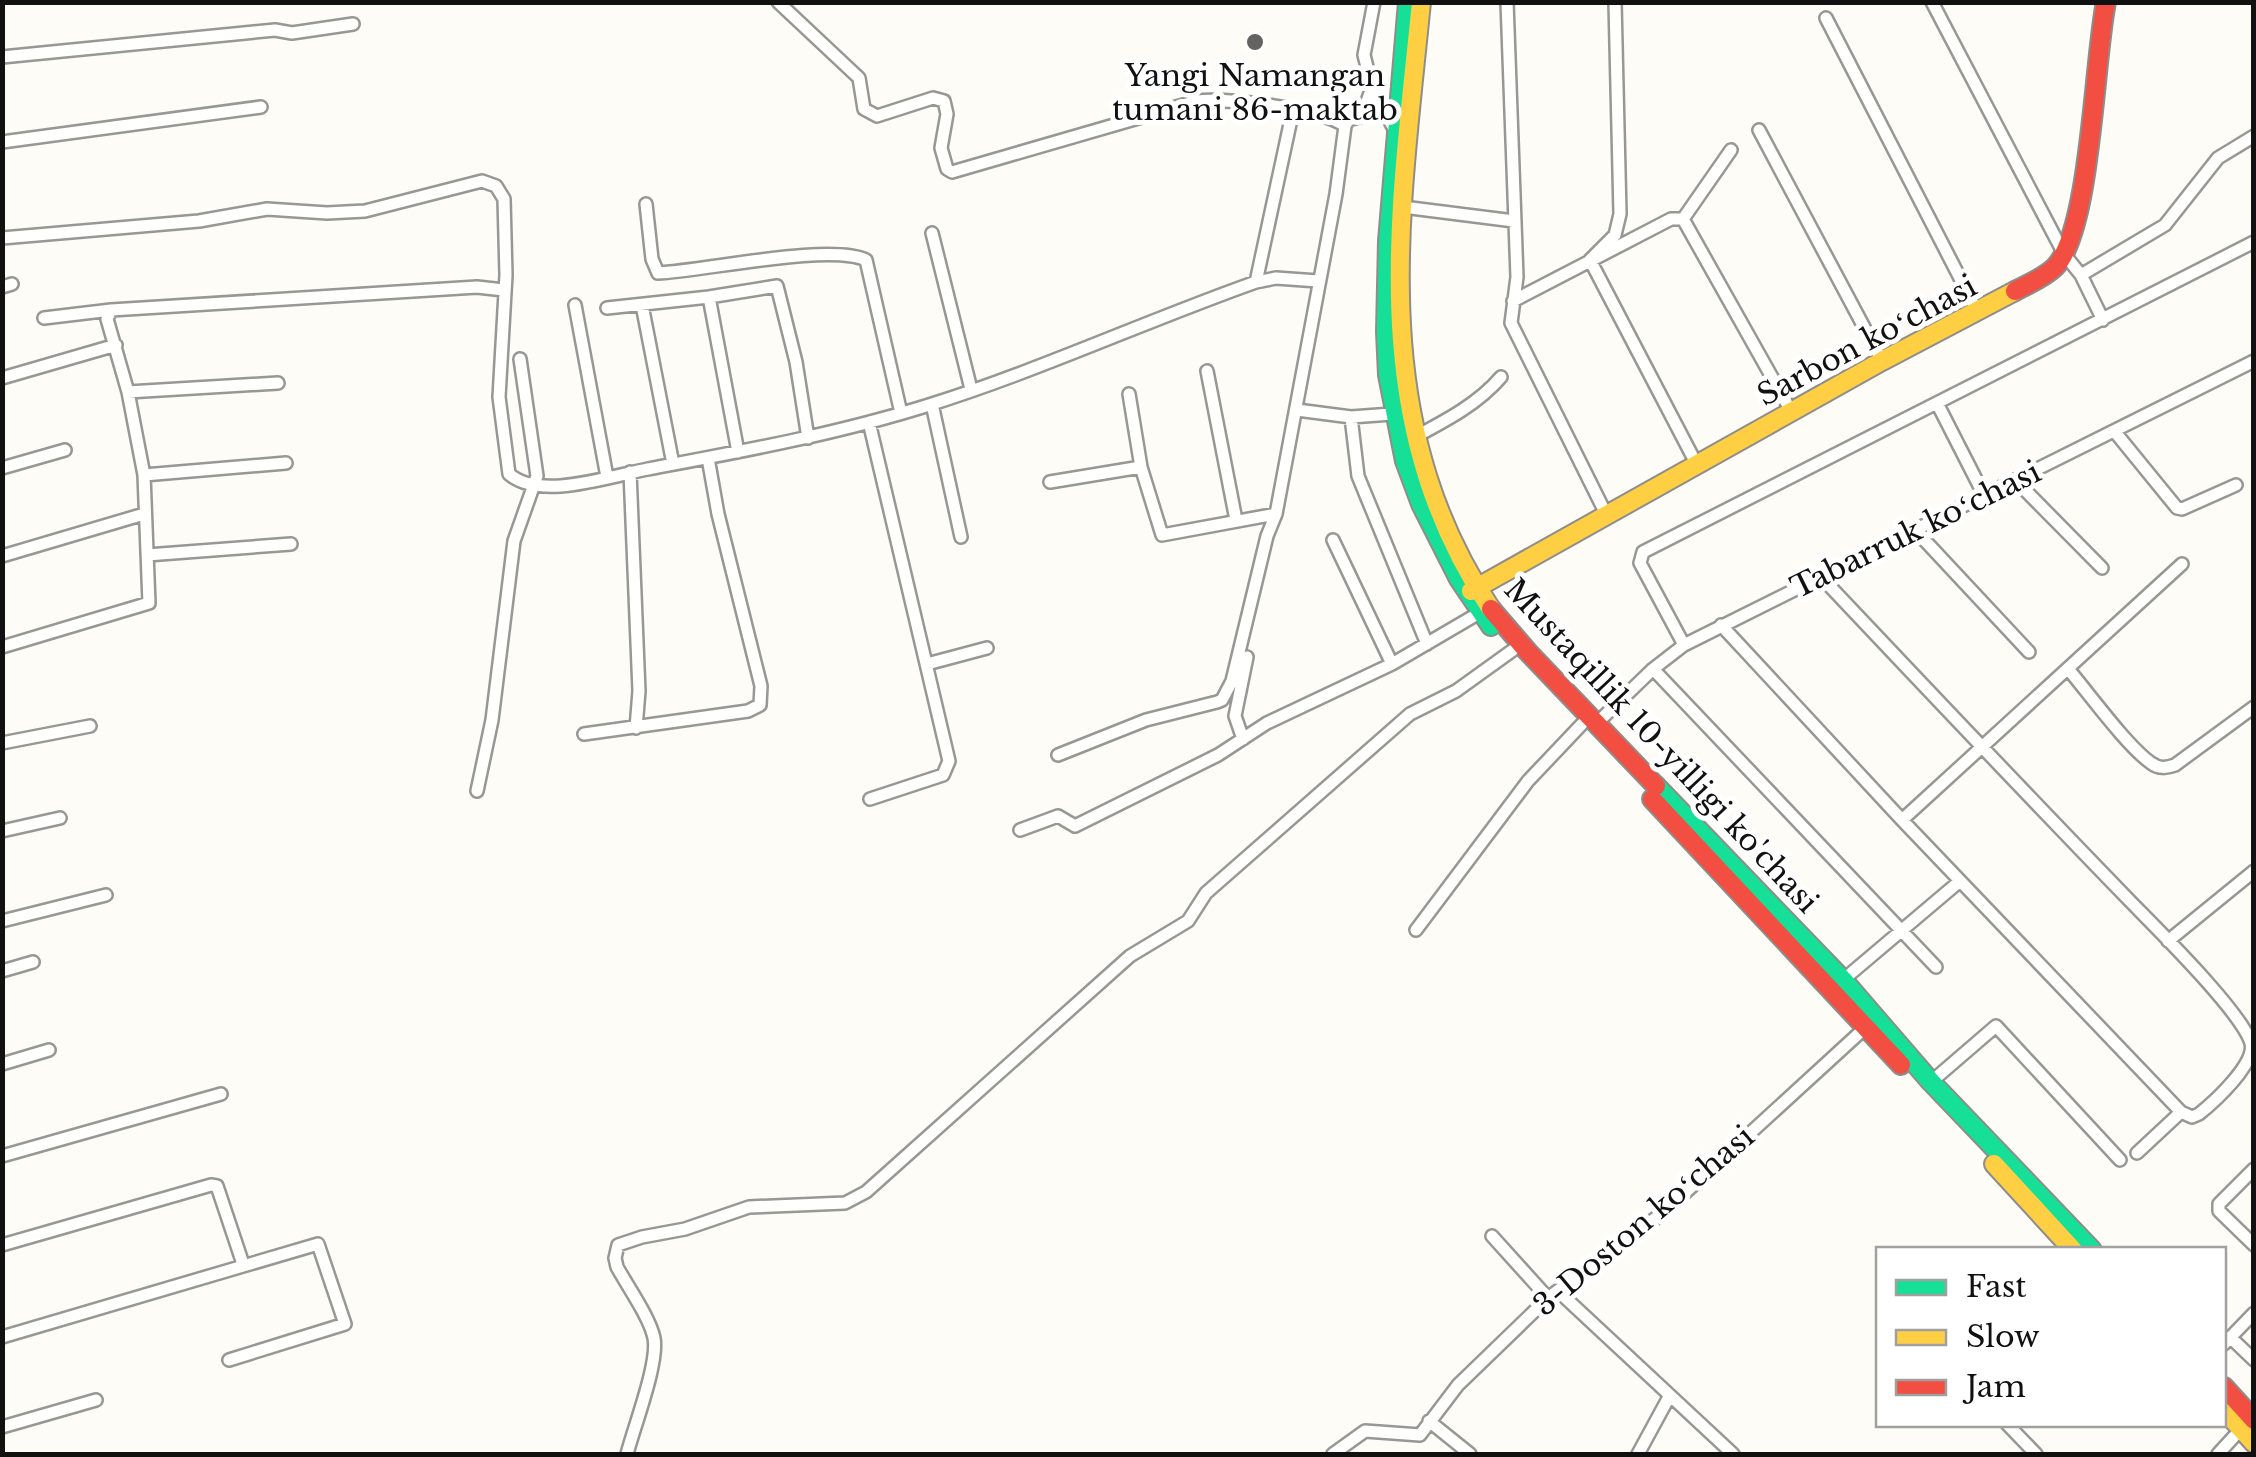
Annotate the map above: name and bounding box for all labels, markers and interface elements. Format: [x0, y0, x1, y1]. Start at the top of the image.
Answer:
marker: Yangi Namangan tumani 86-maktab [1244, 31, 1266, 53]
place label: Yangi Namangan tumani 86-maktab [1112, 57, 1398, 128]
street label: Sarbon koʻchasi [1751, 267, 1983, 414]
street label: Tabarruk koʻchasi [1785, 453, 2047, 606]
street label: Mustaqillik 10-yilligi ko'chasi [1497, 571, 1826, 920]
street label: 3-Doston koʻchasi [1526, 1118, 1761, 1324]
legend [1876, 1247, 2226, 1427]
text: Fast [1966, 1268, 2027, 1305]
text: Slow [1966, 1318, 2040, 1355]
text: Jam [1962, 1368, 2026, 1405]

